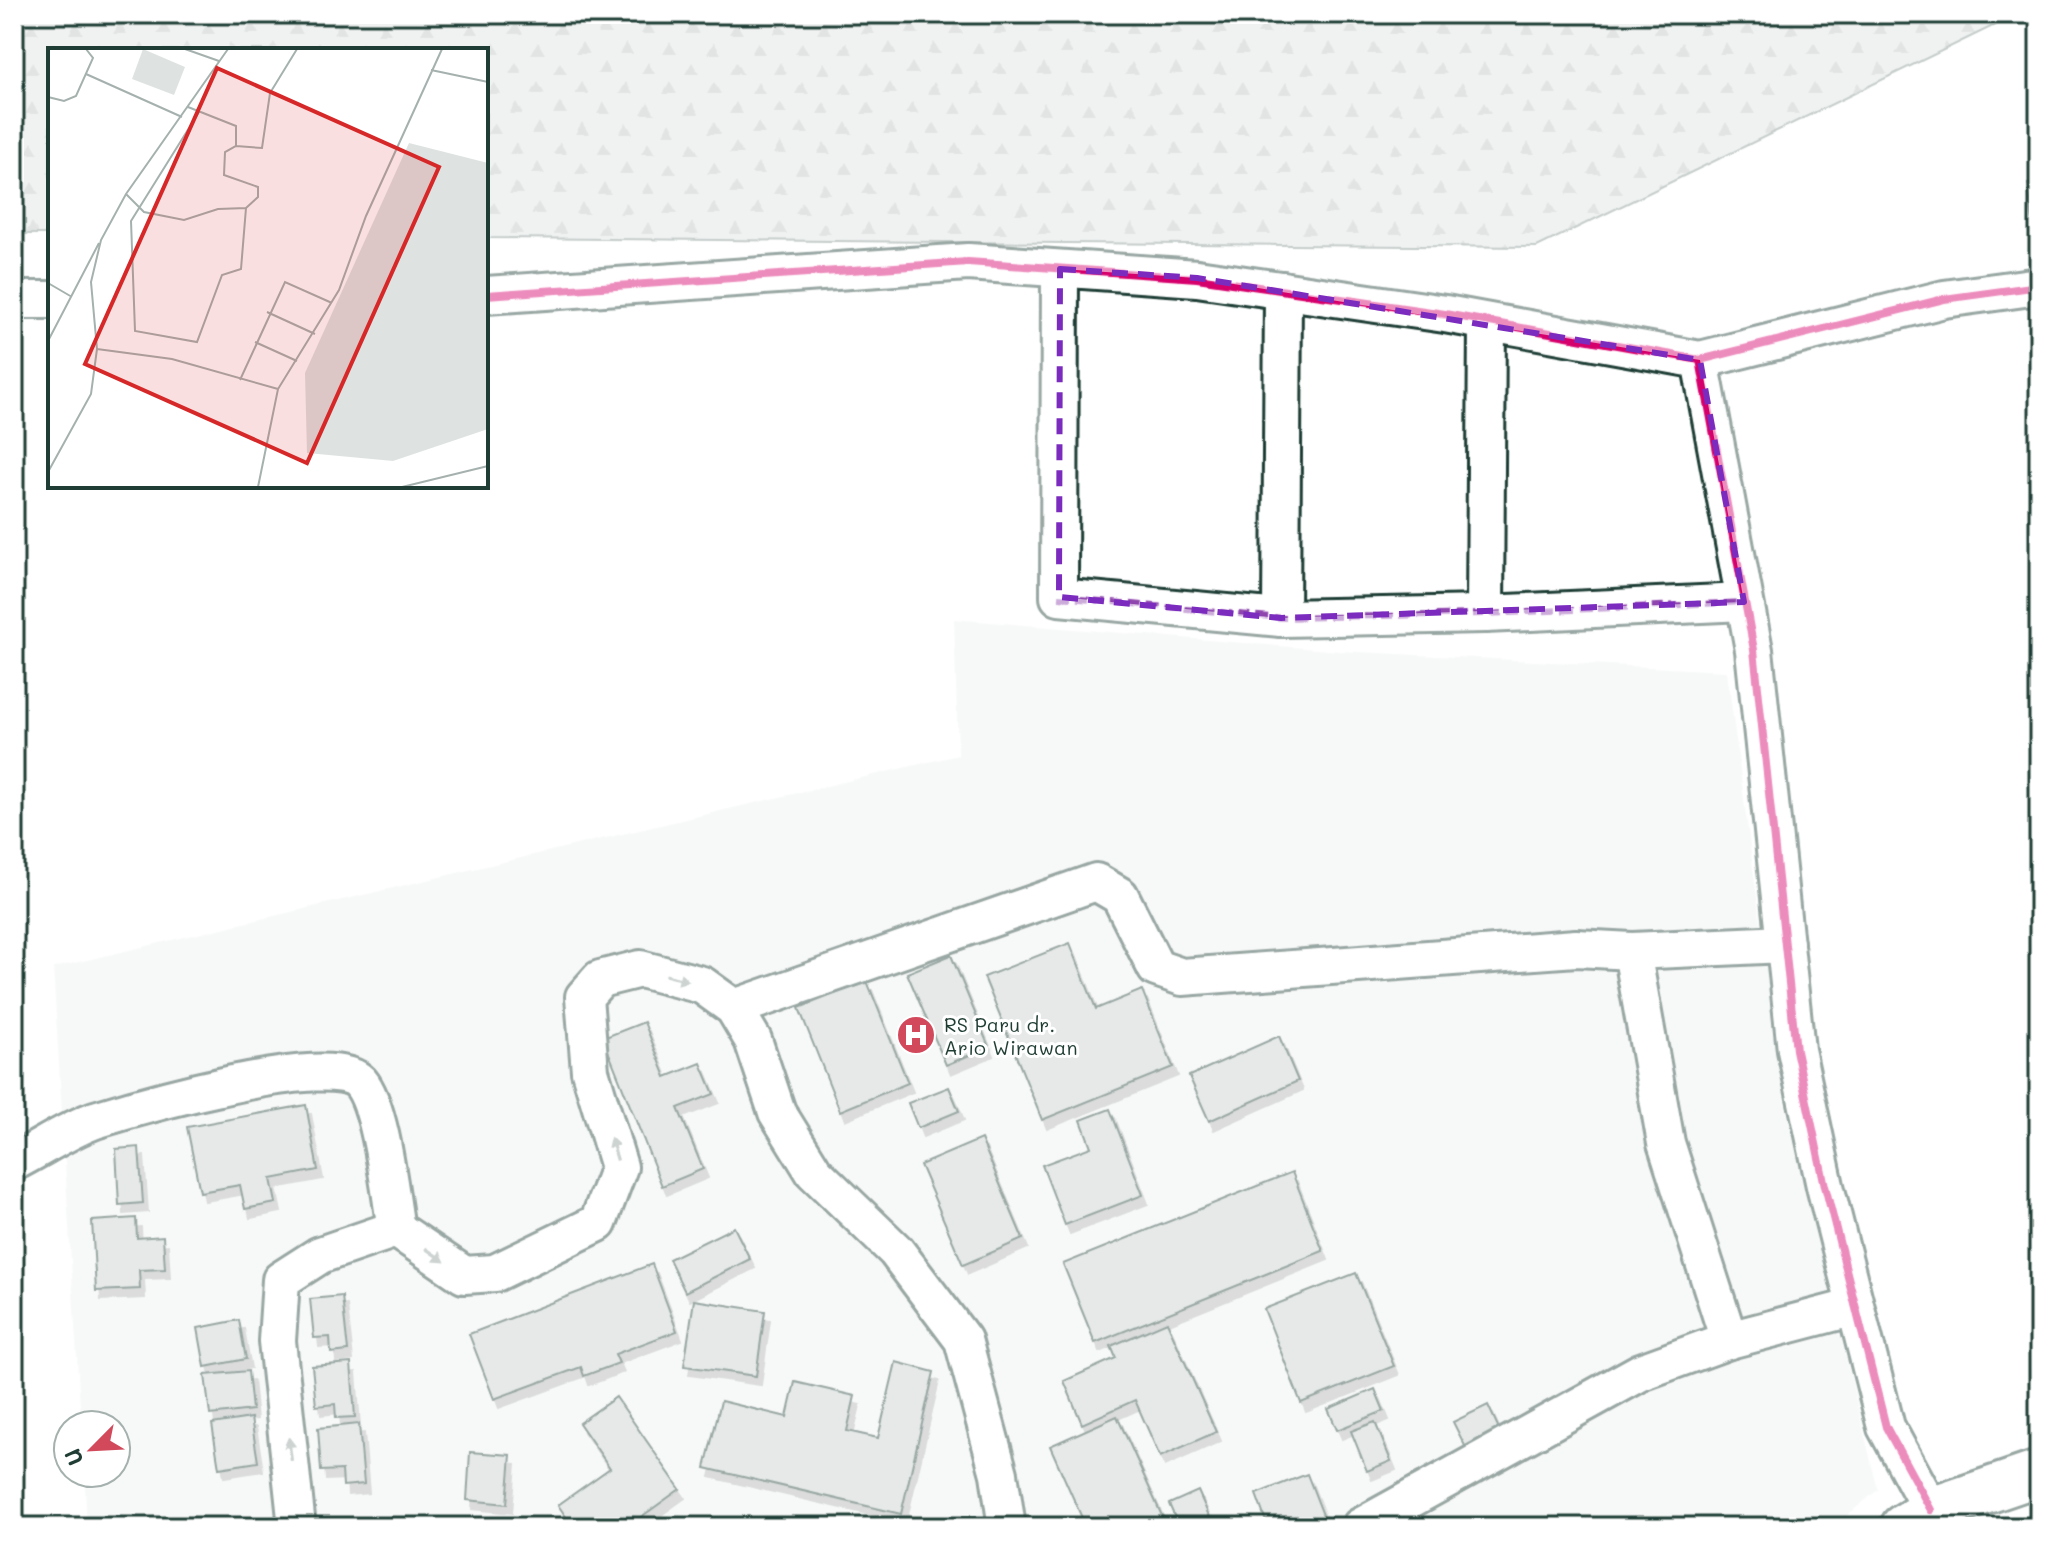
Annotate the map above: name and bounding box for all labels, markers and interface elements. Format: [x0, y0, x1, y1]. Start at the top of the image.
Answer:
inset map [48, 48, 488, 488]
one-way arrow [665, 973, 690, 985]
place label: RS Paru dr. Ario Wirawan [944, 1011, 1078, 1060]
hospital icon: RS Paru dr. Ario Wirawan [895, 1014, 937, 1056]
one-way arrow [607, 1137, 620, 1161]
one-way arrow [424, 1247, 445, 1262]
north arrow [52, 1409, 132, 1489]
one-way arrow [283, 1436, 296, 1461]
text: U [57, 1444, 90, 1470]

